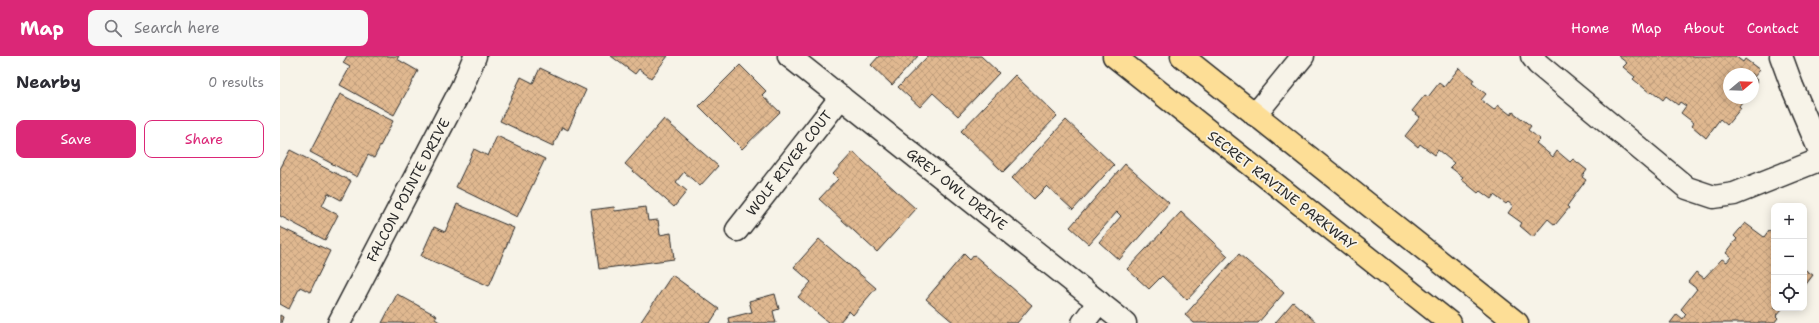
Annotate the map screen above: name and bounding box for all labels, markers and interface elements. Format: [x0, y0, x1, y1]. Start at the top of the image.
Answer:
search box [88, 10, 368, 46]
text: Map [20, 16, 64, 41]
icon: search [102, 17, 124, 39]
text: Search here [134, 18, 220, 38]
text: Home [1571, 19, 1610, 37]
text: Map [1632, 19, 1662, 37]
text: About [1684, 19, 1725, 37]
text: Contact [1747, 19, 1799, 37]
north arrow [1723, 68, 1759, 104]
text: Nearby [16, 71, 81, 93]
text: 0 results [208, 74, 264, 91]
street label: WOLF RIVER COUT [742, 106, 836, 219]
street label: FALCON POINTE DRIVE [362, 115, 454, 265]
button: Save [16, 120, 136, 158]
button: Share [144, 120, 264, 158]
street label: SECRET RAVINE PARKWAY [1204, 126, 1360, 254]
street label: GREY OWL DRIVE [903, 144, 1011, 234]
map controls [1771, 203, 1807, 311]
button: + [1771, 203, 1807, 239]
button: − [1771, 239, 1807, 275]
button: locate [1771, 275, 1807, 311]

